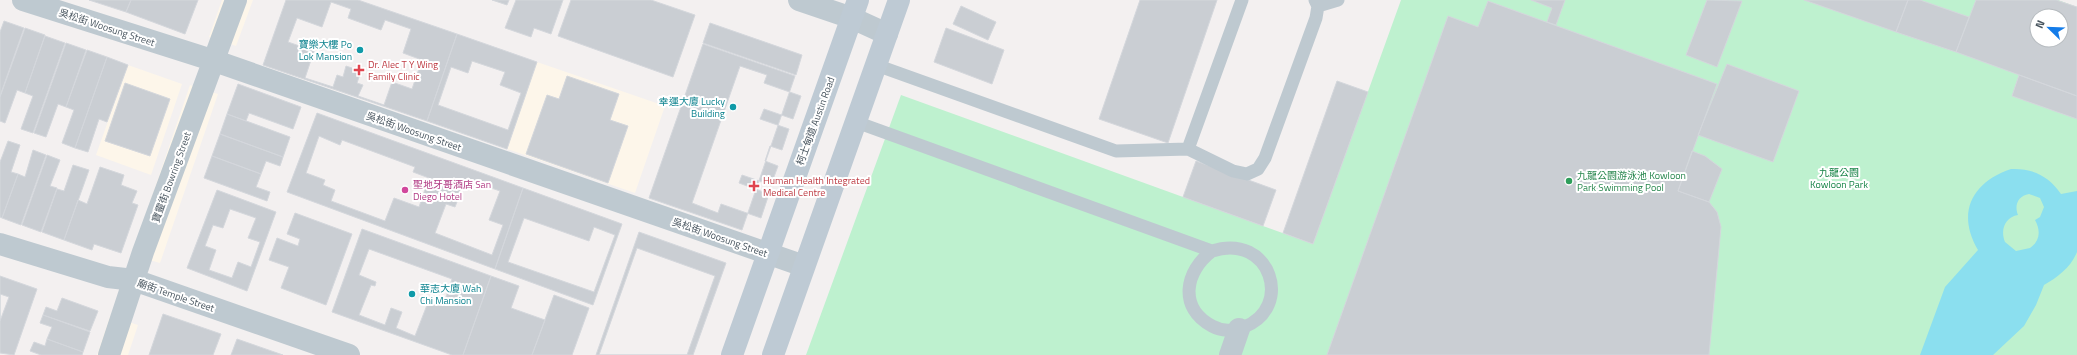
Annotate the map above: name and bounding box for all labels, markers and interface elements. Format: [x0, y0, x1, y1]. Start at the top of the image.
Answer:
street label: 吳松街 Woosung Street [57, 5, 157, 50]
north arrow [2029, 8, 2069, 48]
text: N [2031, 17, 2049, 31]
place label: 寶樂大樓 Po Lok Mansion [299, 37, 352, 64]
marker: 寶樂大樓 Po Lok Mansion [355, 45, 365, 55]
place label: Dr. Alec T Y Wing Family Clinic [368, 57, 438, 84]
marker: Dr. Alec T Y Wing Family Clinic [353, 64, 365, 76]
street label: 柯士甸道 Austin Road [793, 75, 838, 167]
place label: 幸運大廈 Lucky Building [659, 94, 725, 121]
marker: 幸運大廈 Lucky Building [728, 102, 738, 112]
street label: 吳松街 Woosung Street [364, 108, 464, 155]
street label: 寶靈街 Bowring Street [148, 129, 195, 225]
park label: 九龍公園 Kowloon Park [1810, 165, 1868, 192]
place label: 九龍公園游泳池 Kowloon Park Swimming Pool [1577, 168, 1686, 195]
place label: Human Health Integrated Medical Centre [763, 173, 870, 200]
marker: 九龍公園游泳池 Kowloon Park Swimming Pool [1564, 176, 1574, 186]
place label: 聖地牙哥酒店 San Diego Hotel [413, 177, 491, 204]
marker: Human Health Integrated Medical Centre [748, 180, 760, 192]
marker: 聖地牙哥酒店 San Diego Hotel [400, 185, 410, 195]
street label: 吳松街 Woosung Street [670, 214, 770, 261]
street label: 廟街 Temple Street [135, 275, 217, 316]
place label: 華志大廈 Wah Chi Mansion [420, 281, 481, 308]
marker: 華志大廈 Wah Chi Mansion [407, 289, 417, 299]

